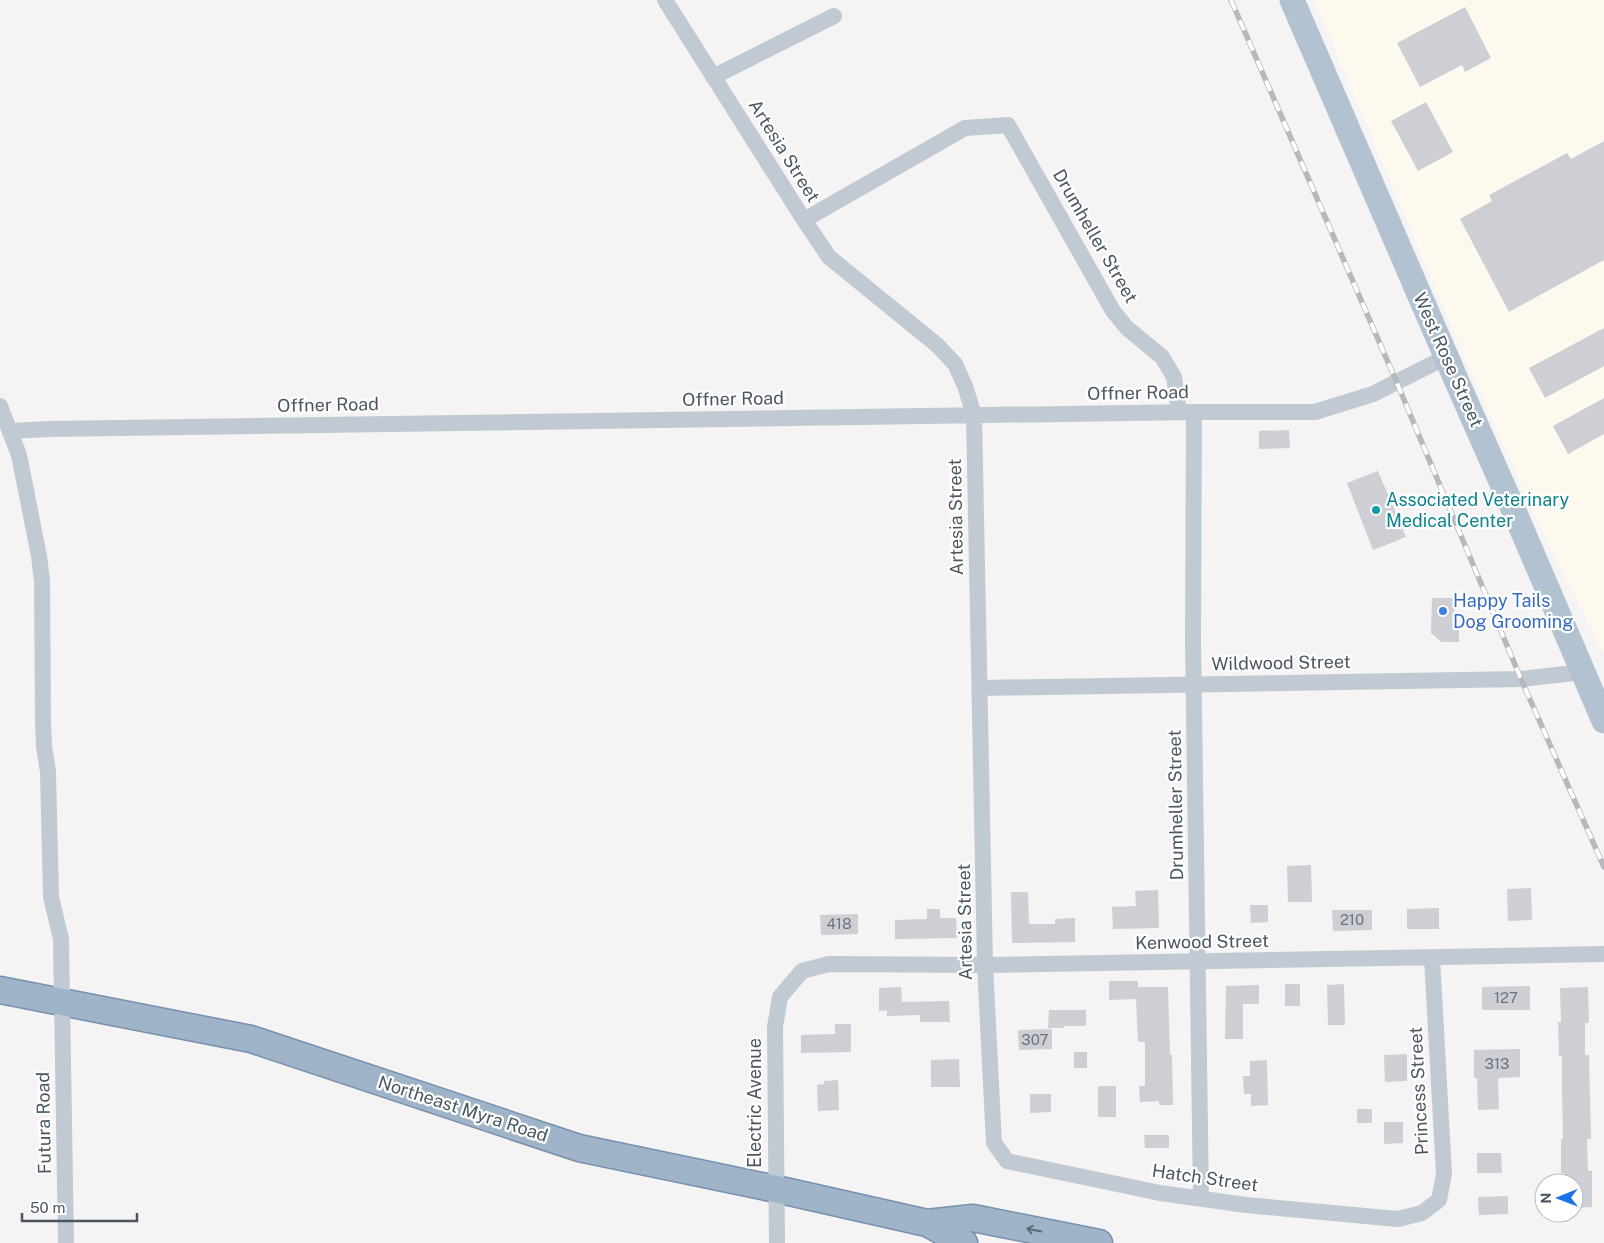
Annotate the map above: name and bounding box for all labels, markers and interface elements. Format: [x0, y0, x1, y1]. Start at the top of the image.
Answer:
street label: Artesia Street [745, 96, 824, 206]
street label: Drumheller Street [1049, 165, 1142, 306]
street label: West Rose Street [1409, 289, 1488, 430]
street label: Offner Road [1087, 381, 1189, 404]
street label: Offner Road [682, 387, 784, 410]
street label: Offner Road [277, 393, 379, 416]
street label: Artesia Street [944, 458, 967, 576]
place label: Associated Veterinary Medical Center [1386, 489, 1569, 531]
marker: Associated Veterinary Medical Center [1370, 504, 1382, 516]
place label: Happy Tails Dog Grooming [1453, 590, 1573, 632]
marker: Happy Tails Dog Grooming [1437, 605, 1449, 617]
street label: Wildwood Street [1211, 651, 1351, 674]
street label: Drumheller Street [1164, 730, 1187, 880]
street label: Artesia Street [953, 863, 976, 981]
house number: 210 [1340, 911, 1364, 928]
house number: 418 [826, 915, 852, 932]
street label: Kenwood Street [1135, 930, 1269, 953]
house number: 127 [1494, 989, 1518, 1006]
street label: Princess Street [1405, 1026, 1432, 1156]
house number: 307 [1021, 1031, 1049, 1048]
street label: Electric Avenue [744, 1038, 765, 1168]
house number: 313 [1484, 1055, 1510, 1072]
street label: Northeast Myra Road [376, 1071, 551, 1146]
street label: Futura Road [32, 1072, 55, 1174]
street label: Hatch Street [1151, 1160, 1260, 1195]
north arrow [1534, 1173, 1584, 1223]
scale bar [22, 1190, 138, 1222]
text: N [1538, 1193, 1554, 1204]
text: 50 m [30, 1199, 65, 1216]
one-way arrow [1026, 1225, 1042, 1235]

